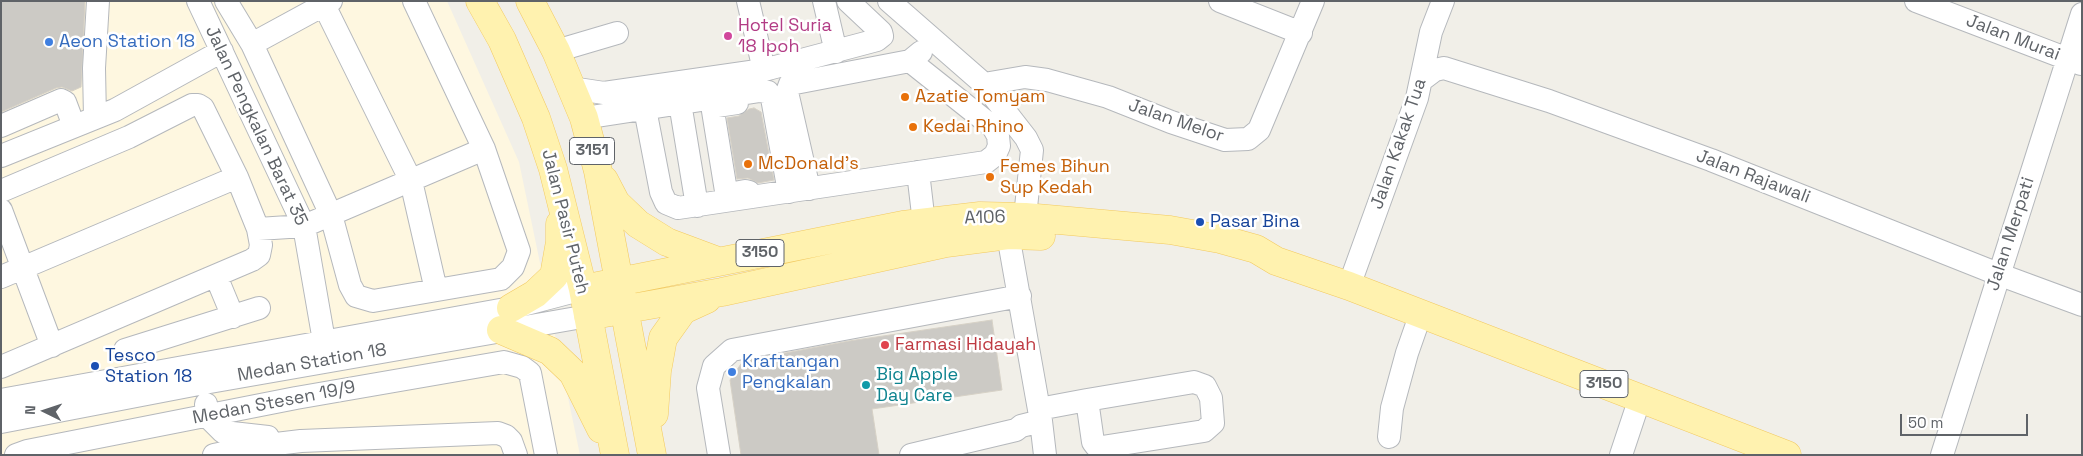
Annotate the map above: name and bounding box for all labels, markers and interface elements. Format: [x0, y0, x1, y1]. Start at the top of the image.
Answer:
street label: Jalan Murai [1963, 10, 2063, 66]
place label: Hotel Suria 18 Ipoh [738, 15, 832, 58]
street label: Jalan Pengkalan Barat 35 [200, 23, 312, 229]
marker: Hotel Suria 18 Ipoh [722, 30, 734, 42]
place label: Aeon Station 18 [59, 31, 195, 53]
marker: Aeon Station 18 [43, 36, 55, 48]
street label: Jalan Kakak Tua [1366, 76, 1432, 212]
place label: Azatie Tomyam [915, 86, 1046, 108]
marker: Azatie Tomyam [899, 91, 911, 103]
street label: Jalan Melor [1125, 95, 1227, 147]
place label: Kedai Rhino [923, 116, 1024, 138]
marker: Kedai Rhino [907, 121, 919, 133]
road number: 3151 [570, 138, 614, 164]
street label: Jalan Rajawali [1693, 145, 1813, 209]
street label: Jalan Pasir Puteh [537, 147, 593, 297]
place label: McDonald's [758, 153, 859, 175]
place label: Femes Bihun Sup Kedah [1000, 156, 1110, 198]
marker: McDonald's [742, 158, 754, 170]
marker: Femes Bihun Sup Kedah [984, 171, 996, 183]
street label: Jalan Merpati [1982, 175, 2040, 293]
street label: A106 [964, 206, 1006, 230]
place label: Pasar Bina [1210, 211, 1300, 233]
marker: Pasar Bina [1194, 216, 1206, 228]
road number: 3150 [736, 240, 784, 266]
place label: Farmasi Hidayah [895, 334, 1036, 356]
street label: Medan Station 18 [236, 339, 388, 387]
marker: Farmasi Hidayah [879, 339, 891, 351]
place label: Tesco Station 18 [105, 345, 192, 388]
place label: Kraftangan Pengkalan [742, 351, 839, 394]
marker: Tesco Station 18 [89, 360, 101, 372]
place label: Big Apple Day Care [876, 364, 958, 406]
marker: Kraftangan Pengkalan [726, 366, 738, 378]
road number: 3150 [1580, 370, 1628, 398]
street label: Medan Stesen 19/9 [191, 377, 357, 429]
marker: Big Apple Day Care [860, 379, 872, 391]
north arrow [20, 386, 70, 436]
scale bar [1903, 404, 2030, 436]
text: N [21, 405, 39, 415]
text: 50 m [1908, 413, 1943, 432]

